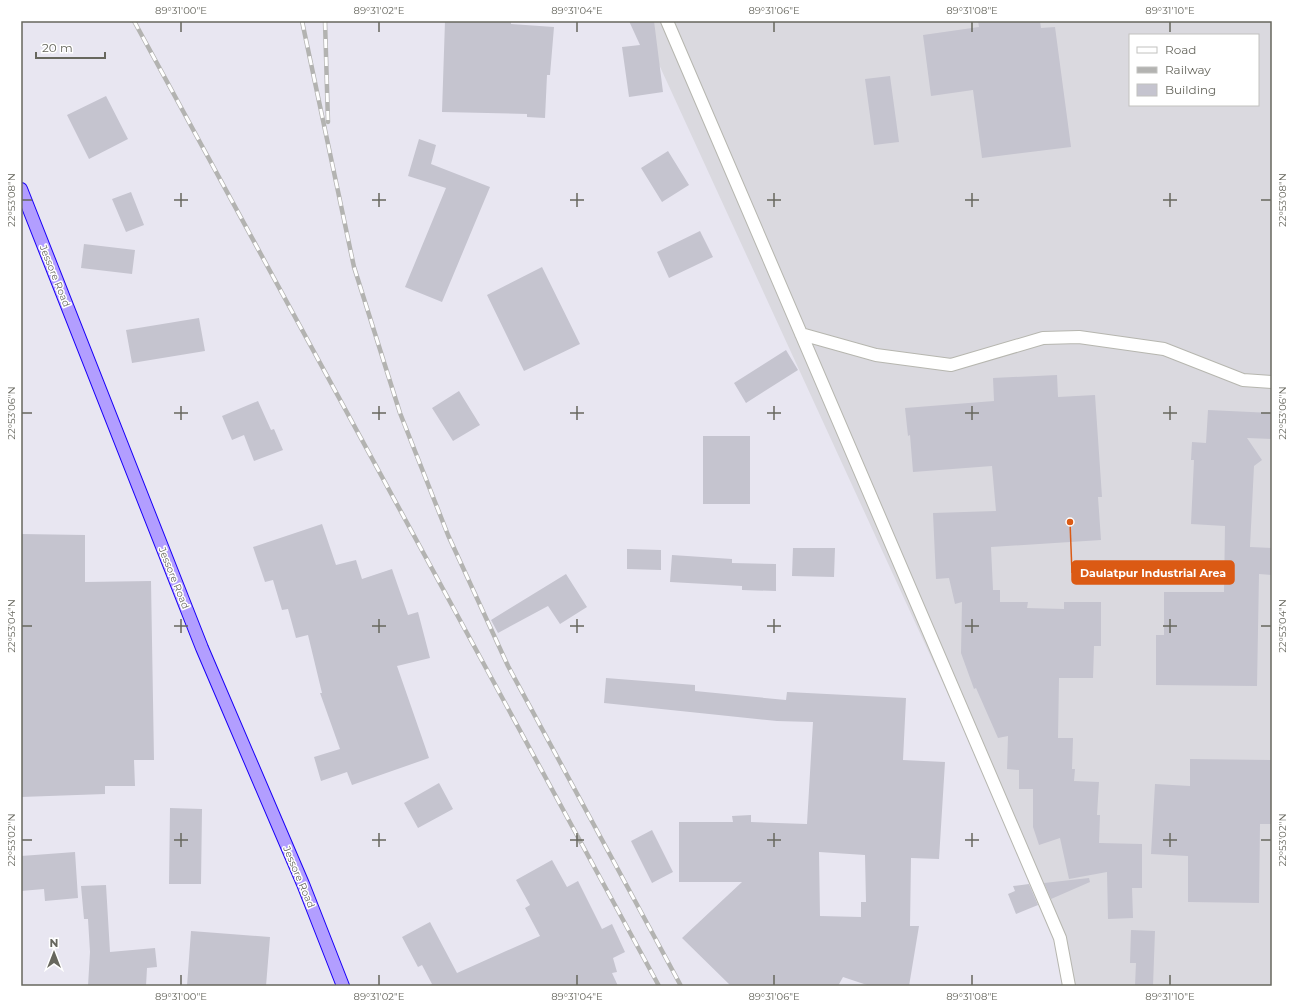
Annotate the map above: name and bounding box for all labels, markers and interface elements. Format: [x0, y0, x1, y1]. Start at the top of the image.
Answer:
text: 89°31'00"E [155, 4, 207, 17]
text: 89°31'02"E [354, 4, 405, 17]
text: 89°31'04"E [551, 4, 603, 17]
text: 89°31'06"E [748, 4, 800, 17]
text: 89°31'08"E [946, 4, 998, 17]
text: 89°31'10"E [1145, 4, 1195, 17]
scale bar [36, 34, 105, 60]
legend [1129, 34, 1259, 106]
text: 20 m [42, 40, 73, 55]
text: Road [1165, 42, 1196, 57]
text: Railway [1165, 62, 1211, 77]
text: Building [1165, 82, 1216, 97]
text: 22°53'08"N [5, 173, 18, 227]
text: 22°53'08"N [1276, 173, 1289, 227]
street label: Jessore Road [36, 242, 73, 309]
text: 22°53'06"N [5, 386, 18, 440]
text: 22°53'06"N [1276, 386, 1289, 440]
street label: Jessore Road [155, 544, 192, 611]
callout: Daulatpur Industrial Area [1072, 561, 1234, 584]
text: Daulatpur Industrial Area [1080, 566, 1226, 580]
text: 22°53'04"N [5, 599, 18, 653]
text: 22°53'04"N [1276, 599, 1289, 653]
text: 22°53'02"N [5, 813, 18, 867]
text: 22°53'02"N [1276, 813, 1289, 867]
street label: Jessore Road [280, 843, 318, 910]
north arrow [34, 933, 74, 973]
text: N [50, 936, 58, 950]
text: 89°31'00"E [155, 990, 207, 1003]
text: 89°31'02"E [354, 990, 405, 1003]
text: 89°31'04"E [551, 990, 603, 1003]
text: 89°31'06"E [748, 990, 800, 1003]
text: 89°31'08"E [946, 990, 998, 1003]
text: 89°31'10"E [1145, 990, 1195, 1003]

